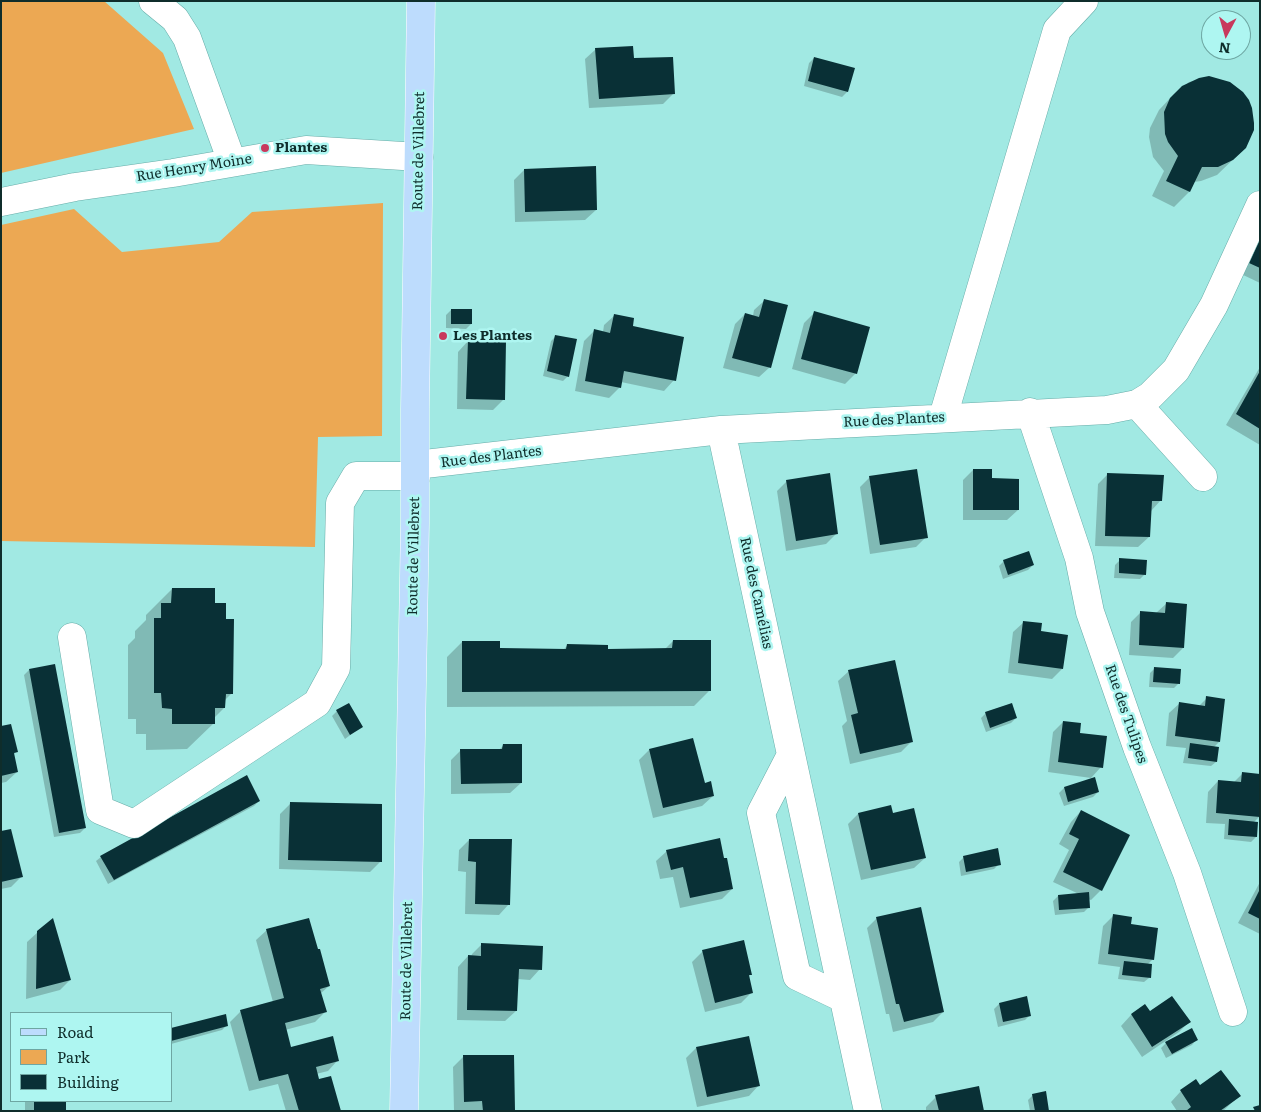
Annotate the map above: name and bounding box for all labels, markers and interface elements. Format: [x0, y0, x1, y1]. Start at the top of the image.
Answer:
north arrow [1201, 10, 1251, 60]
text: N [1218, 38, 1231, 59]
street label: Route de Villebret [410, 91, 428, 211]
place label: Plantes [275, 140, 327, 156]
marker: Plantes [259, 142, 271, 154]
street label: Rue Henry Moine [135, 151, 253, 185]
place label: Les Plantes [453, 328, 532, 344]
marker: Les Plantes [437, 330, 449, 342]
street label: Rue des Plantes [843, 409, 945, 431]
street label: Rue des Plantes [440, 442, 542, 472]
street label: Route de Villebret [405, 496, 423, 616]
street label: Rue des Camélias [736, 536, 776, 650]
street label: Rue des Tulipes [1101, 662, 1151, 766]
street label: Route de Villebret [398, 901, 416, 1021]
legend [10, 1012, 172, 1102]
text: Road [57, 1020, 93, 1043]
text: Park [57, 1045, 90, 1068]
text: Building [57, 1070, 119, 1093]

